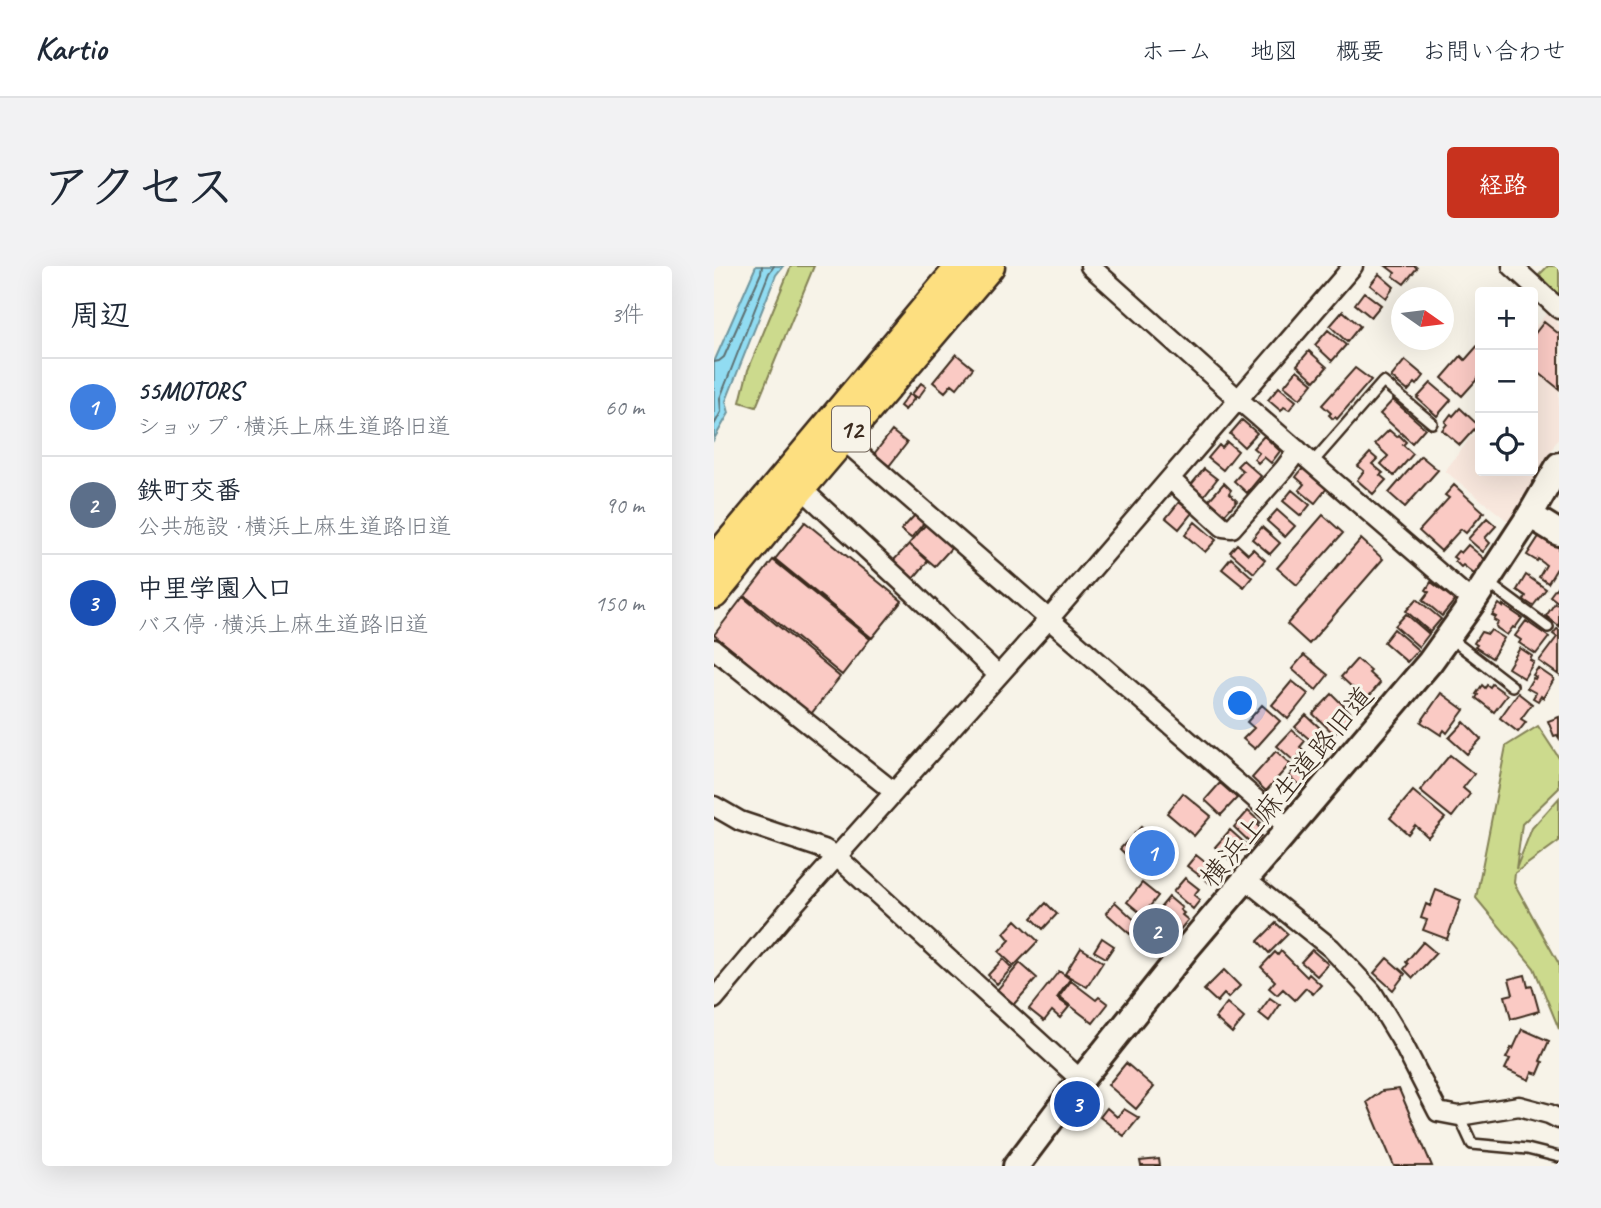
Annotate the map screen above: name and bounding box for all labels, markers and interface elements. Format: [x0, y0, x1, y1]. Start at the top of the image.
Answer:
text: Kartio [35, 27, 106, 69]
text: ホーム [1141, 36, 1212, 66]
text: 地図 [1250, 36, 1298, 66]
text: 概要 [1336, 36, 1384, 66]
text: お問い合わせ [1422, 36, 1566, 66]
button: 経路 [1447, 147, 1559, 218]
text: アクセス [42, 156, 235, 218]
north arrow [1391, 287, 1454, 350]
map controls [1475, 287, 1538, 476]
button: + [1475, 287, 1538, 350]
text: 周辺 [70, 296, 130, 334]
text: 3件 [611, 300, 644, 329]
button: − [1475, 350, 1538, 413]
text: 55MOTORS [137, 374, 241, 407]
text: 1 [88, 393, 98, 422]
text: 60 m [605, 393, 644, 422]
road number: 12 [832, 406, 870, 452]
text: ショップ · 横浜上麻生道路旧道 [137, 412, 451, 441]
button: locate [1475, 413, 1538, 476]
text: 鉄町交番 [137, 474, 241, 507]
text: 2 [88, 491, 98, 520]
text: 90 m [605, 491, 644, 520]
text: 公共施設 · 横浜上麻生道路旧道 [137, 512, 451, 541]
text: 中里学園入口 [137, 572, 293, 605]
text: 3 [88, 589, 98, 618]
text: 150 m [595, 589, 644, 618]
text: バス停 · 横浜上麻生道路旧道 [137, 610, 428, 639]
street label: 横浜上麻生道路旧道 [1192, 679, 1381, 894]
your location [1223, 686, 1257, 720]
pin: 1 [1129, 827, 1175, 879]
pin: 2 [1133, 905, 1179, 957]
pin: 3 [1054, 1078, 1100, 1130]

